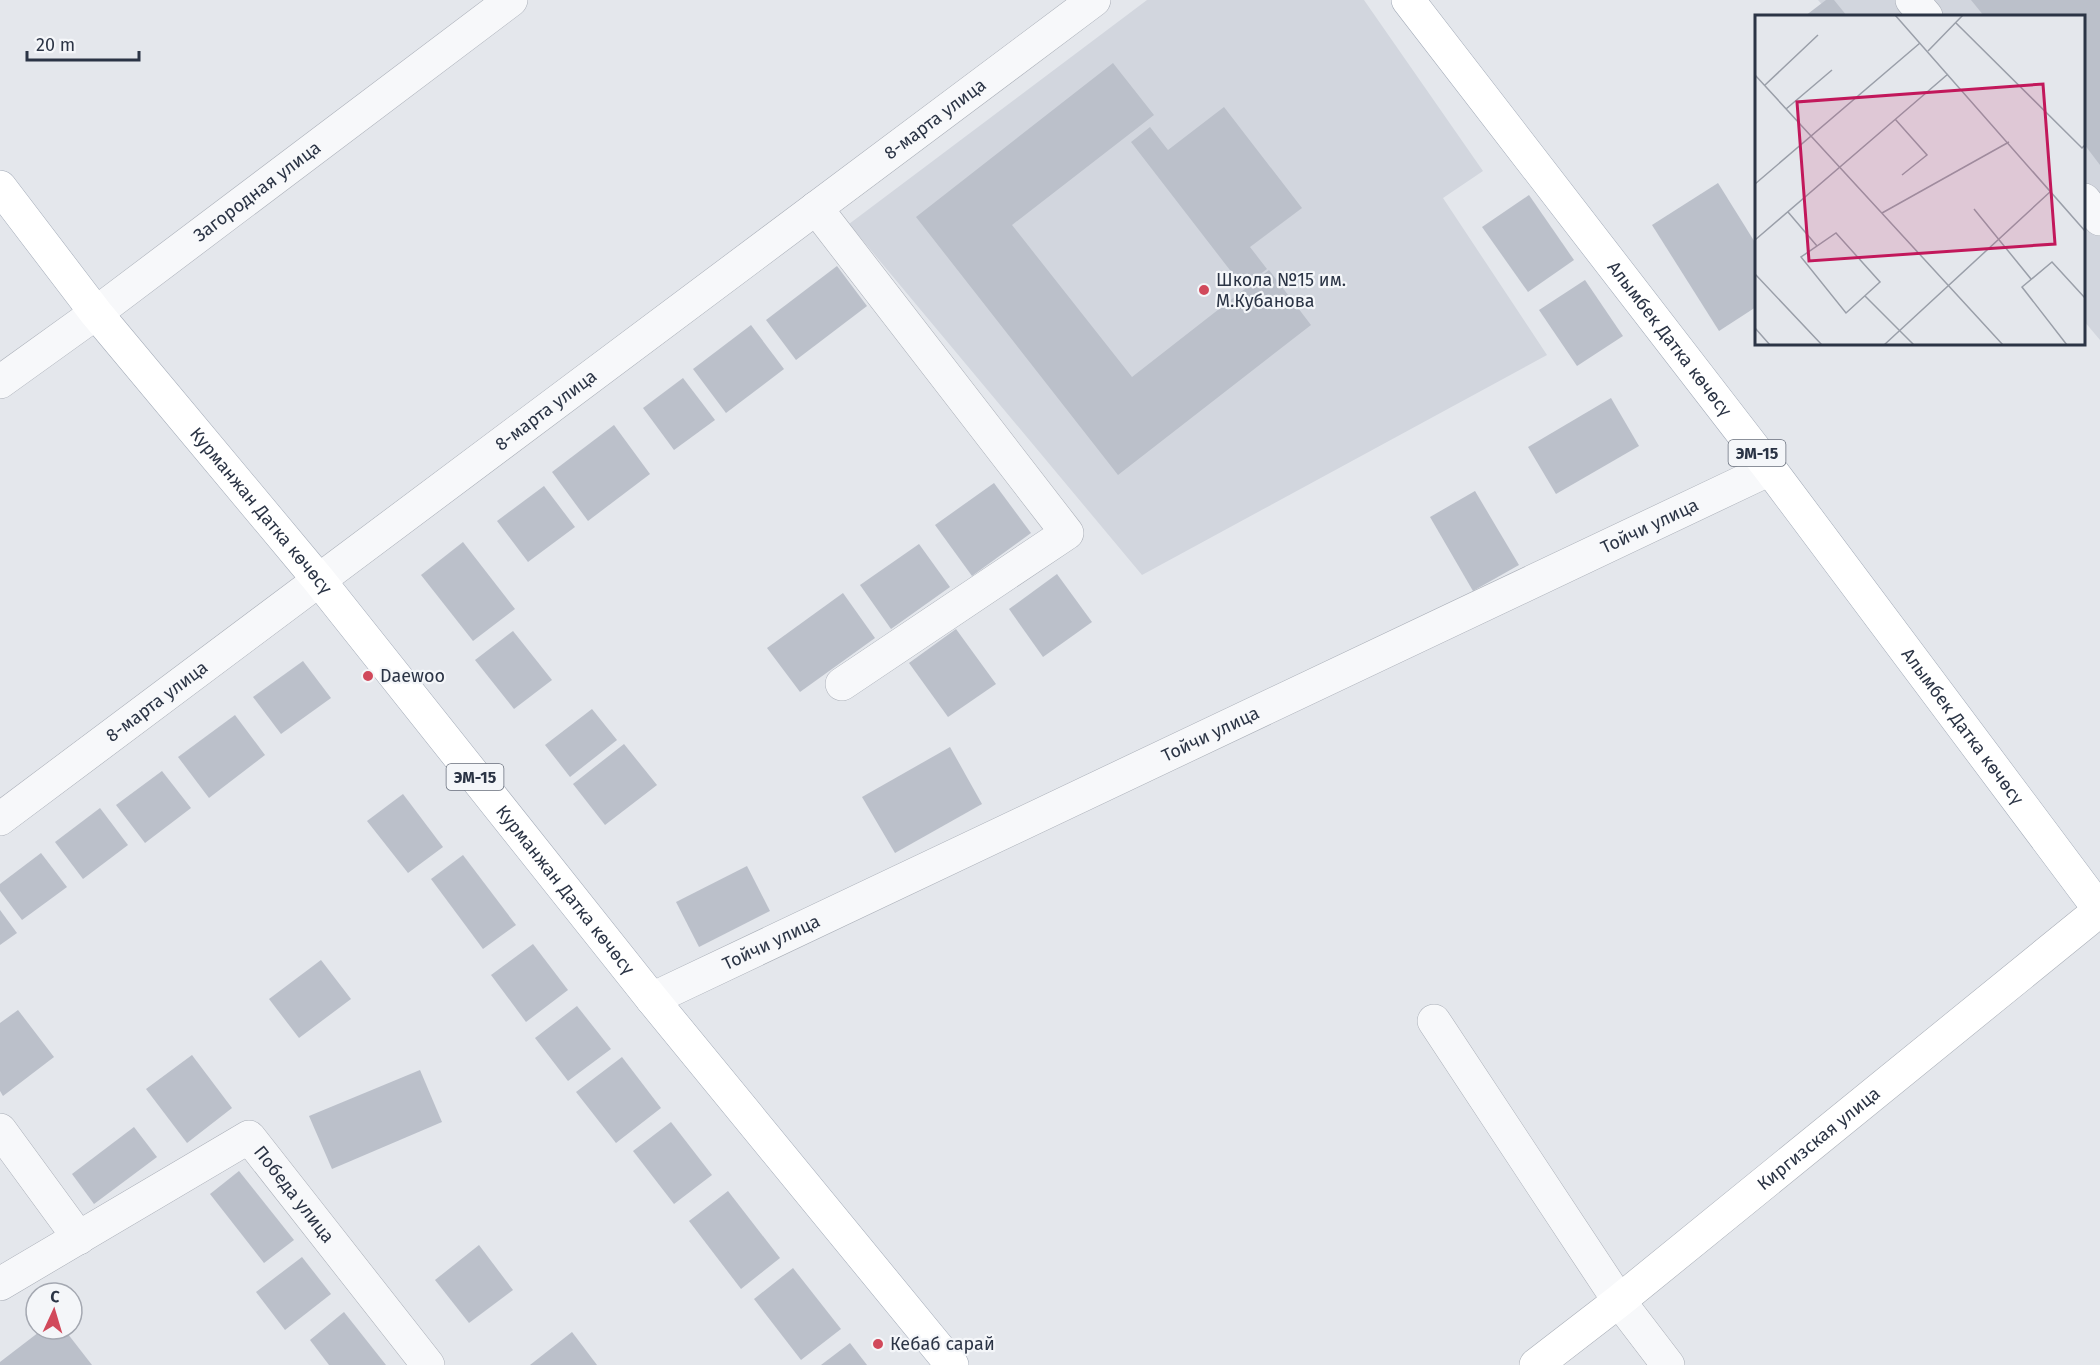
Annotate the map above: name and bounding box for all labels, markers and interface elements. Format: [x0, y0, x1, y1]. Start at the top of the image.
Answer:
inset map [1755, 15, 2085, 345]
scale bar [27, 24, 140, 62]
text: 20 m [36, 34, 75, 56]
street label: 8-марта улица [880, 74, 990, 164]
street label: Загородная улица [189, 137, 325, 246]
street label: Алымбек Датка көчөсү [1603, 257, 1736, 421]
place label: Школа №15 им. М.Кубанова [1216, 269, 1346, 312]
marker: Школа №15 им. М.Кубанова [1197, 283, 1211, 297]
street label: 8-марта улица [491, 365, 601, 455]
street label: Курманжан Датка көчөсү [185, 423, 337, 599]
road number: ЭМ-15 [1728, 440, 1786, 466]
street label: Тойчи улица [1597, 494, 1702, 559]
street label: Алымбек Датка көчөсү [1897, 644, 2029, 809]
street label: 8-марта улица [102, 656, 212, 747]
place label: Daewoo [380, 665, 445, 687]
marker: Daewoo [361, 669, 375, 683]
street label: Тойчи улица [1158, 702, 1263, 767]
road number: ЭМ-15 [446, 764, 504, 790]
street label: Курманжан Датка көчөсү [491, 801, 639, 979]
street label: Тойчи улица [719, 910, 824, 975]
street label: Киргизская улица [1753, 1082, 1884, 1195]
street label: Победа улица [249, 1141, 339, 1247]
north arrow [24, 1281, 84, 1341]
text: С [50, 1287, 61, 1306]
place label: Кебаб сарай [890, 1333, 995, 1355]
marker: Кебаб сарай [871, 1337, 885, 1351]

